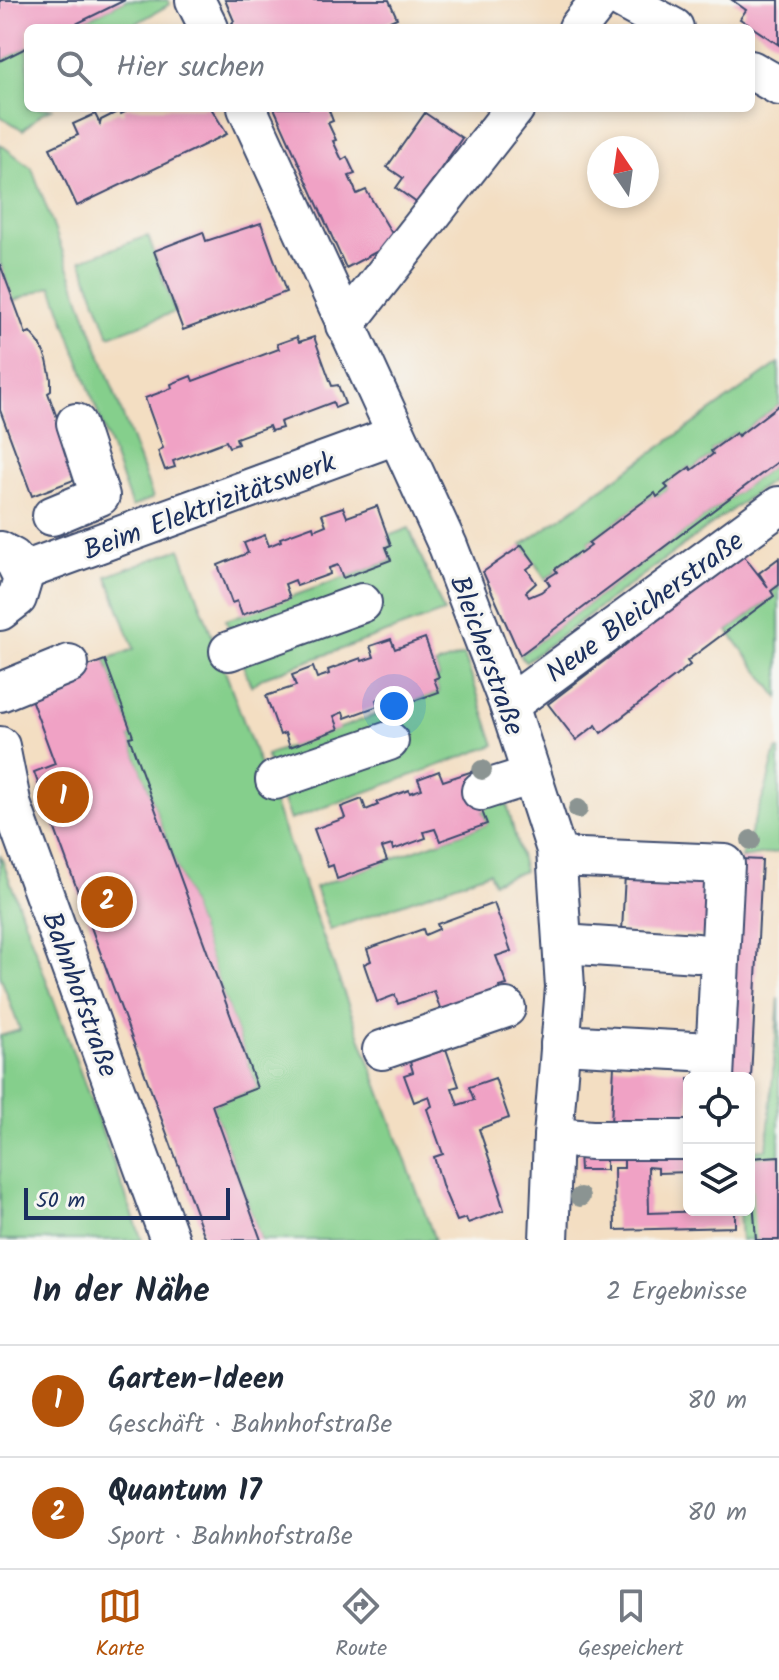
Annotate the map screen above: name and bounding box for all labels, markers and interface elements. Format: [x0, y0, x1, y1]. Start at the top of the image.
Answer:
search box [24, 24, 755, 112]
text: Hier suchen [116, 44, 265, 92]
icon: search [52, 46, 96, 90]
north arrow [587, 136, 659, 208]
street label: Beim Elektrizitätswerk [77, 440, 343, 574]
street label: Neue Bleicherstraße [537, 520, 755, 696]
street label: Bleicherstraße [436, 569, 536, 743]
your location [374, 686, 414, 726]
pin: 1 [37, 767, 89, 827]
pin: 2 [81, 872, 133, 932]
street label: Bahnhofstraße [28, 906, 130, 1084]
map controls [683, 1072, 755, 1216]
button: locate [683, 1072, 755, 1144]
button: layers [683, 1144, 755, 1216]
scale bar [24, 1184, 230, 1220]
text: 50 m [36, 1184, 85, 1219]
text: In der Nähe [32, 1265, 210, 1319]
text: 2 Ergebnisse [606, 1271, 747, 1313]
text: Garten-Ideen [108, 1356, 284, 1404]
text: 1 [54, 1380, 62, 1422]
text: 80 m [687, 1380, 747, 1422]
text: Geschäft · Bahnhofstraße [108, 1404, 392, 1446]
text: Quantum 17 [108, 1468, 262, 1516]
text: 2 [50, 1492, 66, 1534]
text: 80 m [687, 1492, 747, 1534]
text: Sport · Bahnhofstraße [108, 1516, 353, 1558]
tab: Karte [95, 1584, 144, 1667]
tab: Route [335, 1584, 387, 1667]
tab: Gespeichert [578, 1584, 684, 1667]

